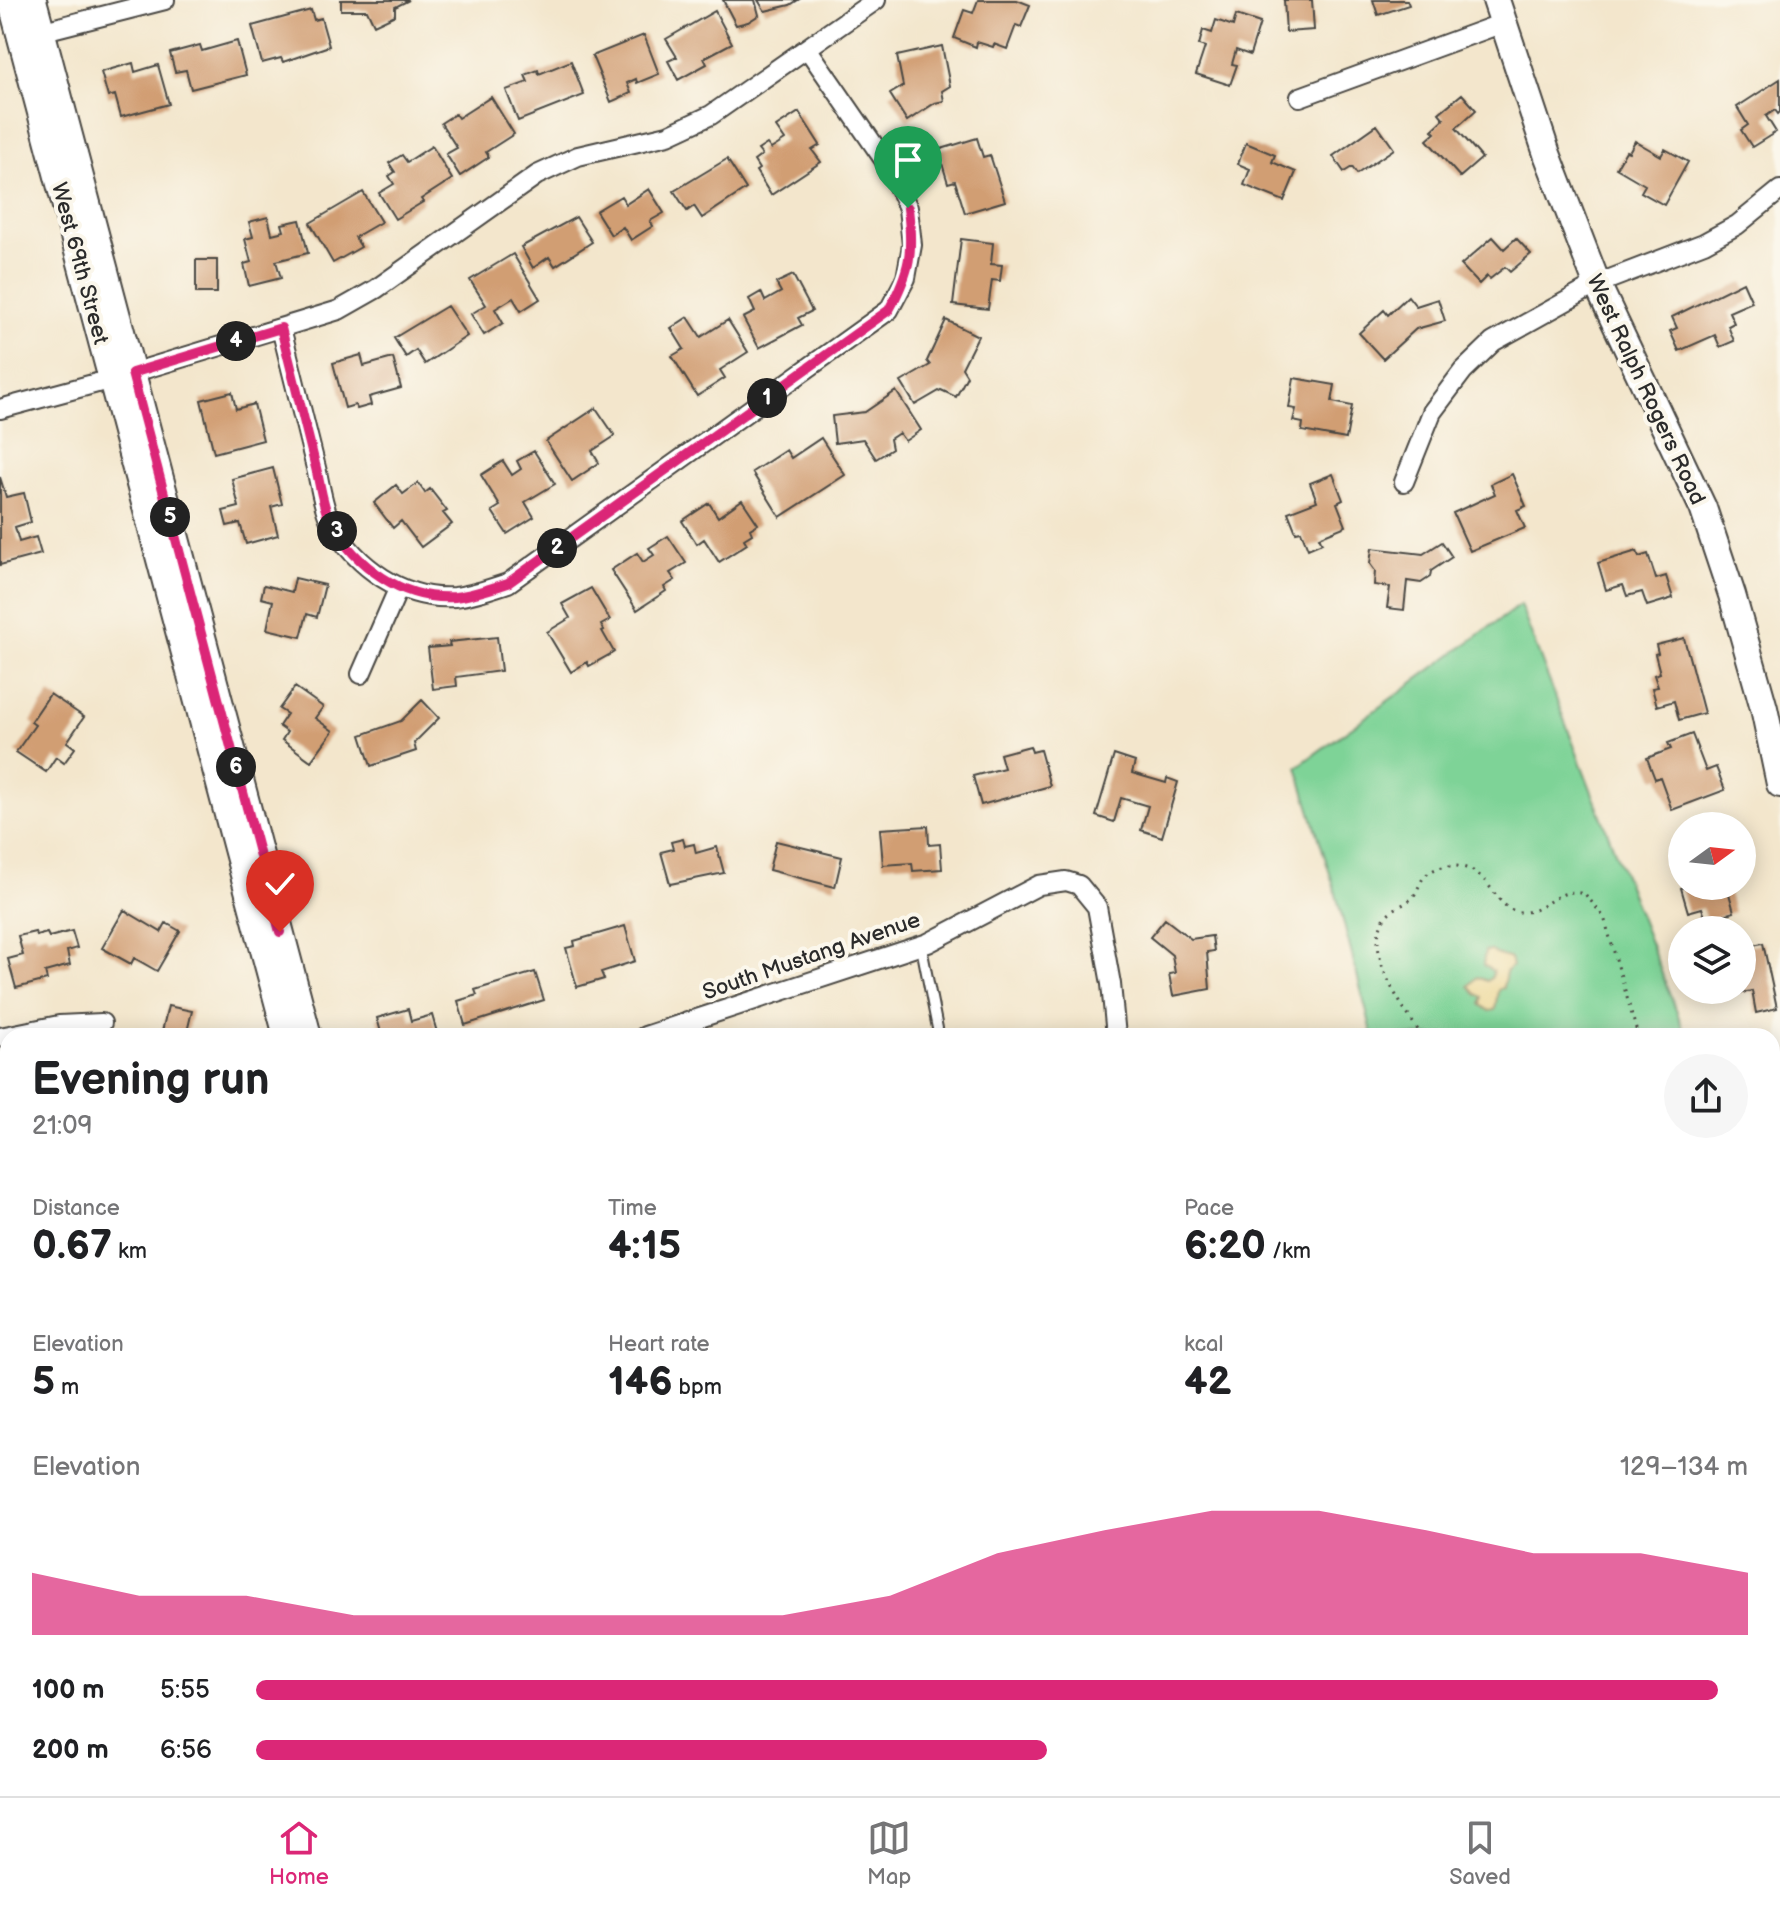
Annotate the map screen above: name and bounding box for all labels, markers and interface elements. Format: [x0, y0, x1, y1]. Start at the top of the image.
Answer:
pin [874, 126, 942, 208]
icon: arrive [886, 138, 930, 182]
street label: West 69th Street [45, 180, 114, 347]
street label: West Ralph Rogers Road [1580, 270, 1711, 509]
pin: 4 [216, 321, 256, 361]
text: 4 [230, 327, 242, 354]
pin: 1 [747, 378, 787, 418]
text: 1 [762, 384, 772, 411]
pin: 5 [150, 497, 190, 537]
text: 5 [164, 503, 176, 530]
pin: 3 [317, 511, 357, 551]
text: 3 [331, 517, 343, 544]
pin: 2 [537, 528, 577, 568]
text: 2 [550, 534, 564, 561]
pin: 6 [216, 747, 256, 787]
text: 6 [229, 753, 243, 780]
north arrow [1668, 812, 1756, 900]
map controls [1668, 812, 1756, 1004]
pin [246, 850, 314, 932]
icon: check [258, 862, 302, 906]
street label: South Mustang Avenue [699, 906, 924, 1006]
button: layers [1668, 916, 1756, 1004]
text: Evening run [32, 1054, 269, 1107]
button: share [1664, 1054, 1748, 1138]
text: 21:09 [32, 1111, 93, 1142]
text: Distance [32, 1195, 120, 1222]
text: Time [608, 1195, 657, 1222]
text: Pace [1184, 1195, 1234, 1222]
text: 0.67 [32, 1222, 112, 1270]
text: 4:15 [608, 1222, 681, 1270]
text: 6:20 [1184, 1222, 1266, 1270]
text: km [112, 1238, 147, 1265]
text: /km [1266, 1238, 1311, 1265]
text: Elevation [32, 1331, 124, 1358]
text: Heart rate [608, 1331, 710, 1358]
text: kcal [1184, 1331, 1223, 1358]
text: 5 [32, 1358, 55, 1406]
text: 146 [608, 1358, 673, 1406]
text: 42 [1184, 1358, 1232, 1406]
text: m [55, 1374, 79, 1401]
text: bpm [673, 1374, 722, 1401]
text: Elevation [32, 1452, 140, 1483]
text: 129–134 m [1620, 1452, 1748, 1483]
text: 100 m [32, 1675, 105, 1706]
text: 5:55 [160, 1675, 210, 1706]
text: 200 m [32, 1735, 109, 1766]
text: 6:56 [160, 1735, 212, 1766]
tab: Home [269, 1816, 329, 1891]
tab: Map [867, 1816, 911, 1891]
tab: Saved [1449, 1816, 1511, 1891]

